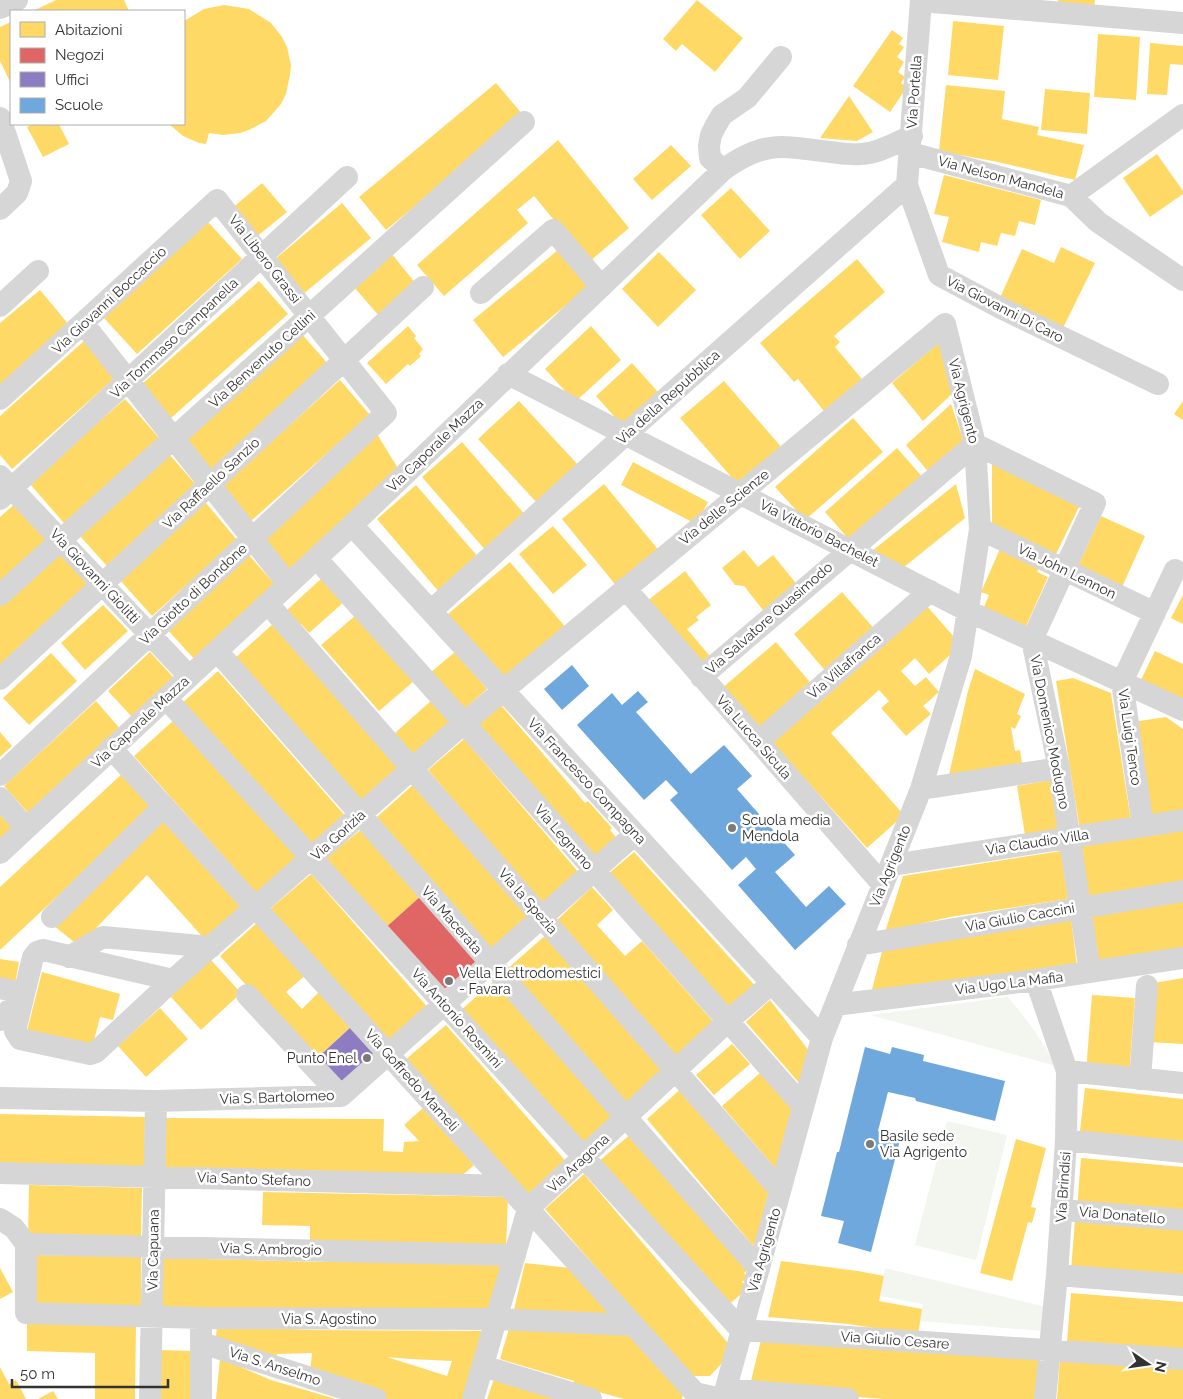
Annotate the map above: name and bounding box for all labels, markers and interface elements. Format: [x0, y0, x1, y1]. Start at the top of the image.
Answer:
legend [10, 10, 185, 125]
text: Abitazioni [55, 21, 122, 39]
text: Negozi [55, 46, 104, 64]
street label: Via Portella [903, 55, 925, 129]
text: Uffici [55, 71, 89, 89]
text: Scuole [55, 96, 103, 114]
street label: Via Nelson Mandela [936, 152, 1066, 202]
street label: Via Libero Grassi [226, 212, 304, 306]
street label: Via Giovanni Boccaccio [49, 243, 169, 357]
street label: Via Giovanni Di Caro [944, 272, 1066, 346]
street label: Via Tommaso Campanella [107, 275, 241, 401]
street label: Via Benvenuto Cellini [206, 307, 318, 411]
street label: Via della Repubblica [613, 347, 723, 447]
street label: Via Agrigento [946, 357, 982, 445]
street label: Via Caporale Mazza [384, 395, 486, 495]
street label: Via Raffaello Sanzio [159, 434, 263, 532]
street label: Via delle Scienze [676, 466, 772, 548]
street label: Via Vittorio Bachelet [757, 496, 881, 570]
street label: Via Giovanni Giolitti [47, 525, 143, 627]
street label: Via Giotto di Bondone [136, 540, 250, 648]
street label: Via John Lennon [1015, 540, 1119, 602]
street label: Via Salvatore Quasimodo [703, 559, 835, 677]
street label: Via Villafranca [804, 630, 884, 702]
street label: Via Domenico Modugno [1027, 654, 1073, 810]
street label: Via Caporale Mazza [88, 673, 192, 771]
street label: Via Luigi Tenco [1115, 688, 1145, 786]
street label: Via Lucca Sicula [713, 692, 795, 782]
street label: Via Francesco Compagna [525, 715, 649, 847]
street label: Via Legnano [531, 801, 597, 873]
street label: Via Gorizia [308, 806, 368, 864]
place label: Scuola media Mendola [742, 812, 830, 844]
marker: Scuola media Mendola [726, 822, 738, 834]
street label: Via Agrigento [866, 823, 914, 909]
street label: Via Claudio Villa [984, 826, 1090, 858]
street label: Via la Spezia [495, 865, 561, 937]
street label: Via Macerata [418, 883, 486, 957]
street label: Via Giulio Caccini [964, 900, 1076, 934]
street label: Via Antonio Rosmini [408, 965, 506, 1071]
place label: Vella Elettrodomestici - Favara [459, 965, 601, 997]
street label: Via Ugo La Mafia [954, 968, 1064, 998]
marker: Vella Elettrodomestici - Favara [443, 975, 455, 987]
street label: Via Goffredo Mameli [362, 1026, 462, 1134]
place label: Punto Enel [287, 1050, 357, 1066]
marker: Punto Enel [361, 1052, 373, 1064]
street label: Via S. Bartolomeo [219, 1087, 335, 1107]
place label: Basile sede Via Agrigento [880, 1128, 967, 1160]
street label: Via Aragona [544, 1131, 612, 1195]
marker: Basile sede Via Agrigento [864, 1138, 876, 1150]
street label: Via Brindisi [1053, 1151, 1073, 1223]
street label: Via Santo Stefano [197, 1169, 311, 1189]
street label: Via Donatello [1078, 1203, 1166, 1227]
street label: Via Agrigento [744, 1206, 784, 1294]
street label: Via Capuana [144, 1209, 162, 1291]
street label: Via S. Ambrogio [220, 1240, 322, 1258]
street label: Via S. Agostino [281, 1311, 377, 1327]
street label: Via Giulio Cesare [840, 1328, 950, 1352]
north arrow [1123, 1339, 1173, 1389]
street label: Via S. Anselmo [227, 1344, 323, 1388]
scale bar [12, 1356, 169, 1388]
text: N [1152, 1360, 1170, 1374]
text: 50 m [20, 1365, 55, 1383]

